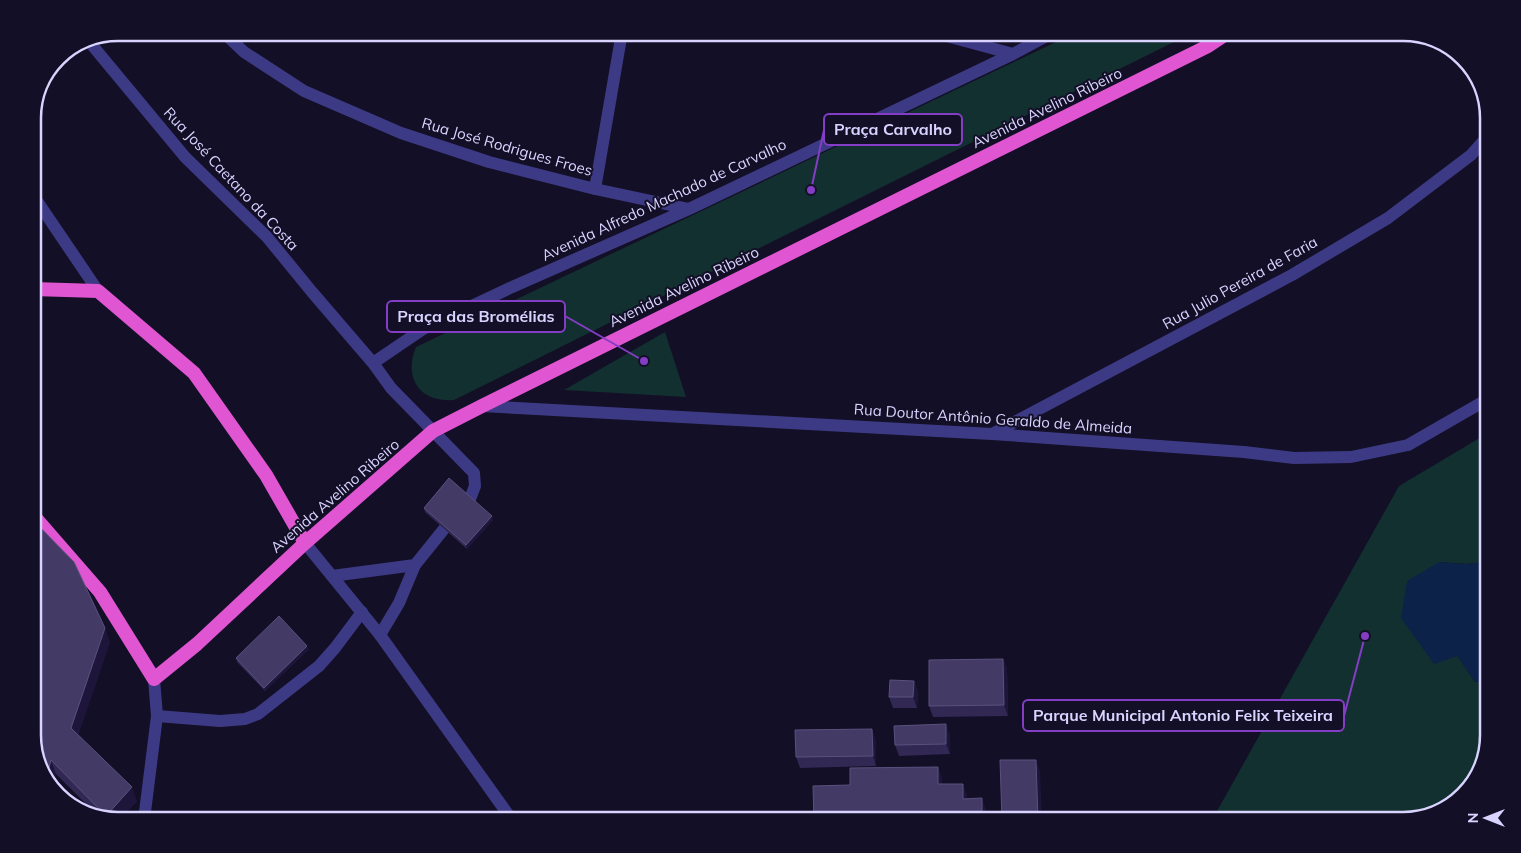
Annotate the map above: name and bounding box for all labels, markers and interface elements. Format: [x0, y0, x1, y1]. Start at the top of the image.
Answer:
street label: Avenida Avelino Ribeiro [969, 63, 1125, 152]
street label: Rua José Caetano da Costa [160, 103, 303, 254]
street label: Rua José Rodrigues Froes [420, 113, 595, 180]
callout: Praça Carvalho [824, 114, 962, 145]
text: Praça Carvalho [834, 119, 952, 139]
street label: Avenida Alfredo Machado de Carvalho [538, 134, 789, 265]
street label: Rua Julio Pereira de Faria [1159, 232, 1321, 333]
street label: Avenida Avelino Ribeiro [606, 242, 762, 331]
callout: Praça das Bromélias [387, 301, 565, 332]
text: Praça das Bromélias [397, 306, 555, 326]
street label: Rua Doutor Antônio Geraldo de Almeida [853, 399, 1133, 438]
street label: Avenida Avelino Ribeiro [266, 434, 403, 557]
callout: Parque Municipal Antonio Felix Teixeira [1023, 700, 1344, 731]
text: Parque Municipal Antonio Felix Teixeira [1033, 705, 1333, 725]
north arrow [1461, 793, 1511, 843]
text: N [1464, 813, 1482, 823]

